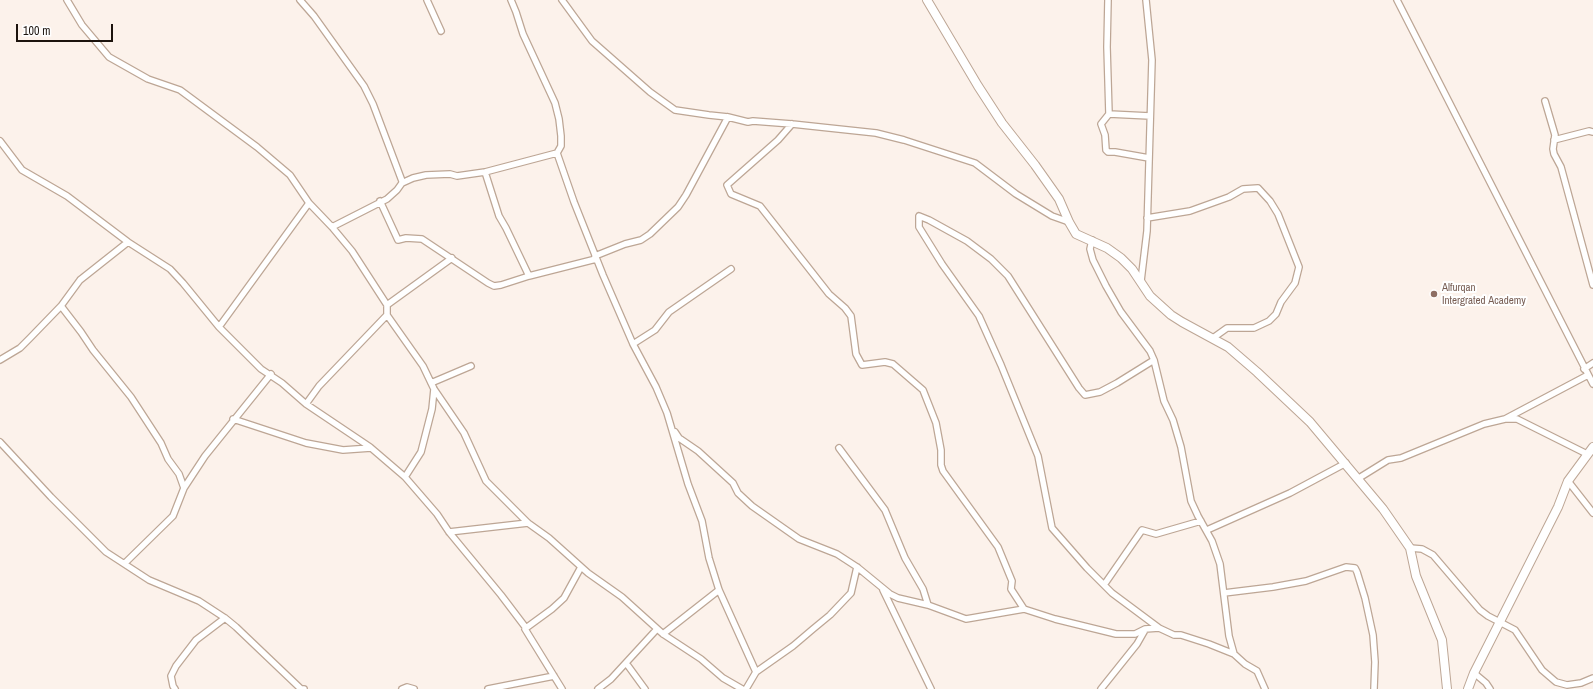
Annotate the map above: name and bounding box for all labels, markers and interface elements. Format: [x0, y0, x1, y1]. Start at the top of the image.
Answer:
scale bar [18, 16, 115, 42]
text: 100 m [23, 23, 50, 39]
place label: Alfurqan Intergrated Academy [1442, 281, 1526, 307]
marker: Alfurqan Intergrated Academy [1429, 289, 1439, 299]

